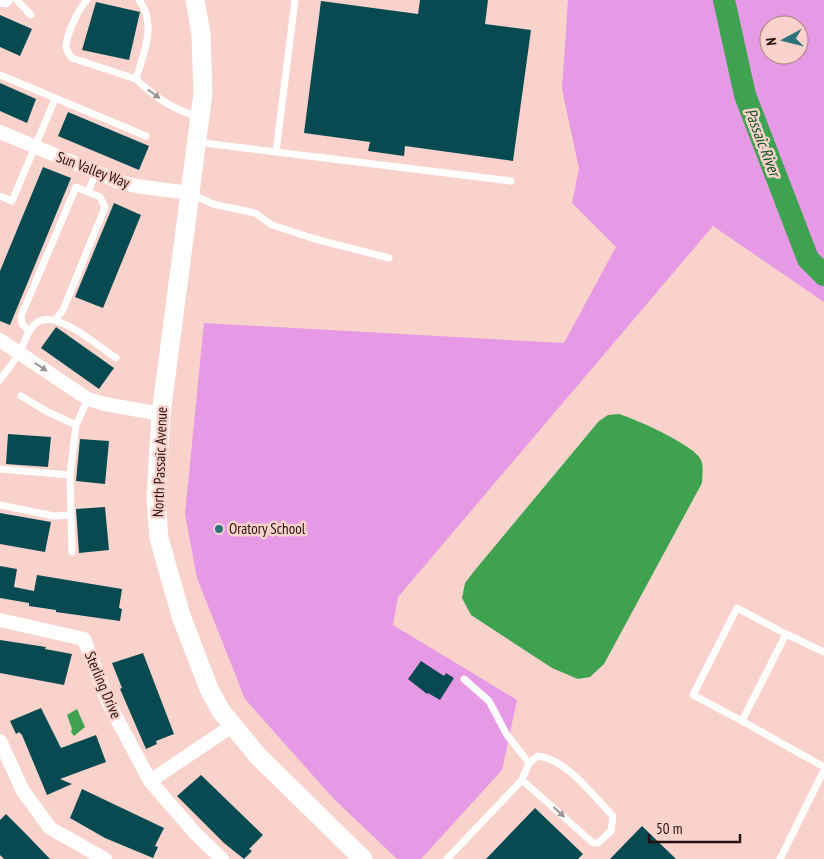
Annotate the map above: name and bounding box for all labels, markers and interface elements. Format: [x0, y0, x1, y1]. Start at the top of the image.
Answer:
north arrow [759, 15, 809, 65]
text: N [762, 37, 780, 46]
one-way arrow [147, 89, 160, 99]
water label: Passaic River [741, 105, 786, 181]
street label: Sun Valley Way [54, 147, 133, 192]
one-way arrow [34, 362, 47, 372]
street label: North Passaic Avenue [148, 406, 171, 518]
place label: Oratory School [229, 519, 306, 538]
marker: Oratory School [213, 523, 225, 535]
street label: Sterling Drive [81, 648, 126, 721]
one-way arrow [552, 807, 565, 818]
scale bar [649, 812, 740, 844]
text: 50 m [656, 819, 682, 838]

